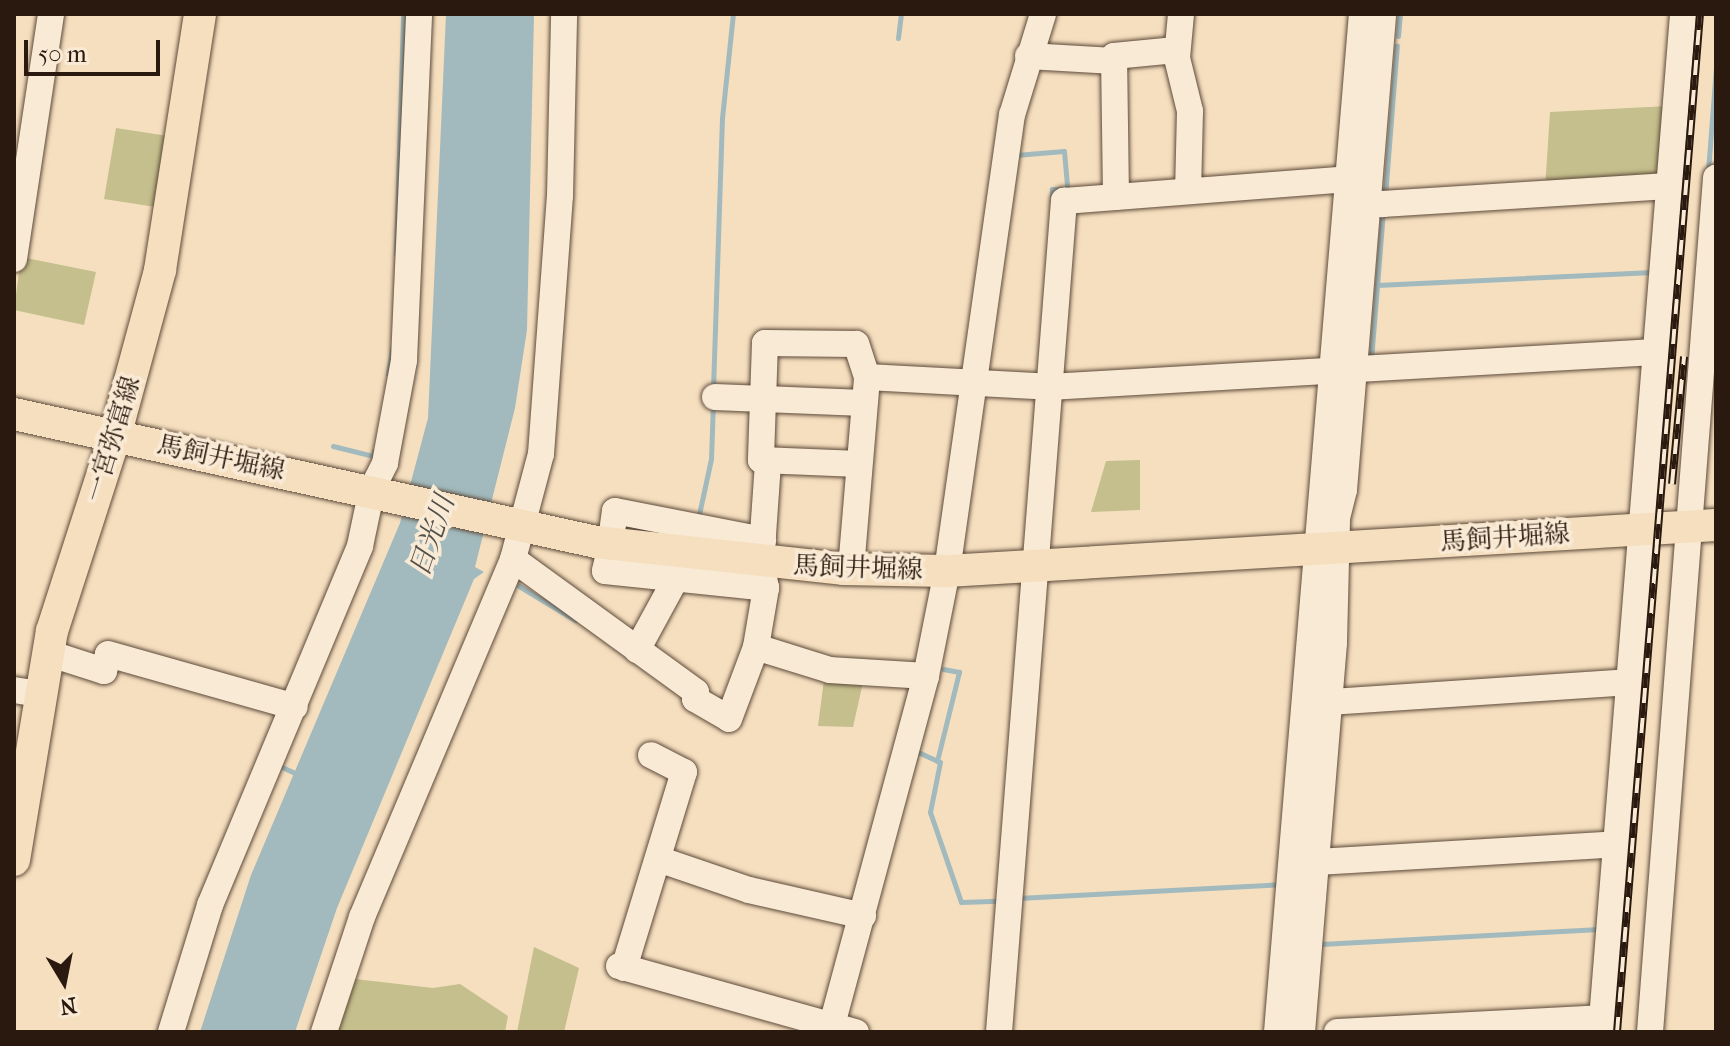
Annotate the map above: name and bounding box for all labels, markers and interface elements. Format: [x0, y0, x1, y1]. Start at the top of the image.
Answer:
scale bar [28, 24, 164, 74]
text: 50 m [38, 40, 87, 68]
street label: 一宮弥富線 [79, 372, 147, 506]
street label: 馬飼井堀線 [154, 429, 288, 487]
water label: 日光川 [402, 491, 462, 581]
street label: 馬飼井堀線 [1439, 518, 1571, 558]
street label: 馬飼井堀線 [792, 550, 924, 586]
north arrow [24, 942, 104, 1022]
text: N [58, 991, 79, 1020]

